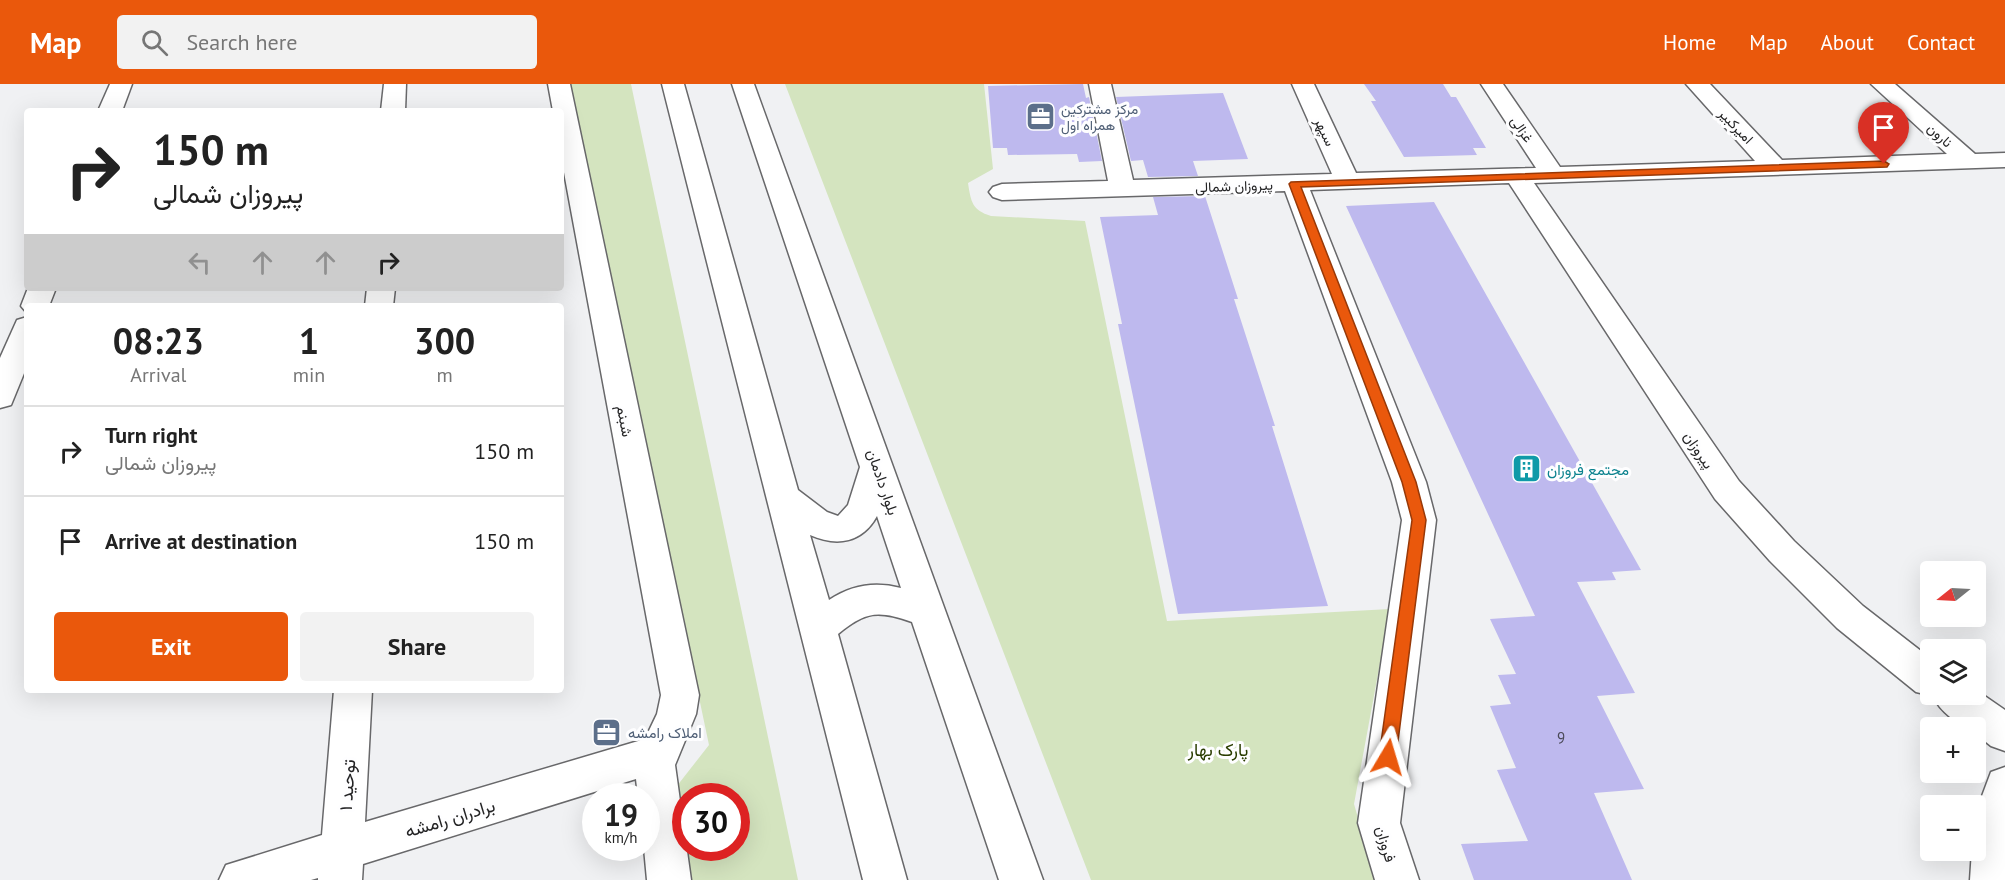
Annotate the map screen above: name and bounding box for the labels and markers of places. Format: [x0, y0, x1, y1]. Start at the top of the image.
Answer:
place label: مرکز مشترکین همراه اول [1061, 100, 1138, 135]
office icon: مرکز مشترکین همراه اول [1024, 101, 1056, 133]
pin [1858, 102, 1909, 164]
building icon: مجتمع فروزان [1510, 453, 1542, 485]
place label: مجتمع فروزان [1547, 460, 1629, 481]
office icon: املاک رامشه [591, 716, 623, 748]
place label: املاک رامشه [628, 723, 702, 742]

